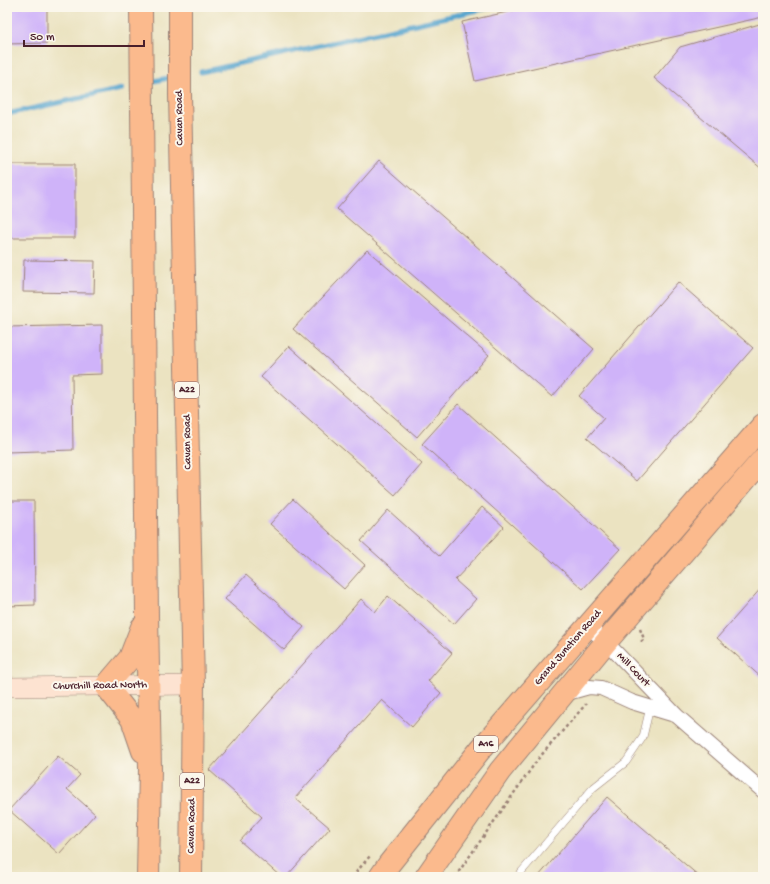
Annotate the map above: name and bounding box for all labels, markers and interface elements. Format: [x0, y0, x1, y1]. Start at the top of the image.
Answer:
scale bar [24, 22, 144, 48]
text: 50 m [30, 31, 55, 45]
street label: Cavan Road [173, 89, 186, 146]
road number: A22 [175, 382, 199, 398]
street label: Cavan Road [181, 413, 194, 470]
street label: Grand Junction Road [532, 607, 605, 688]
street label: Mill Court [614, 650, 653, 691]
street label: Churchill Road North [53, 679, 147, 693]
road number: A16 [474, 736, 498, 752]
road number: A22 [180, 773, 204, 789]
street label: Cavan Road [186, 797, 199, 854]

